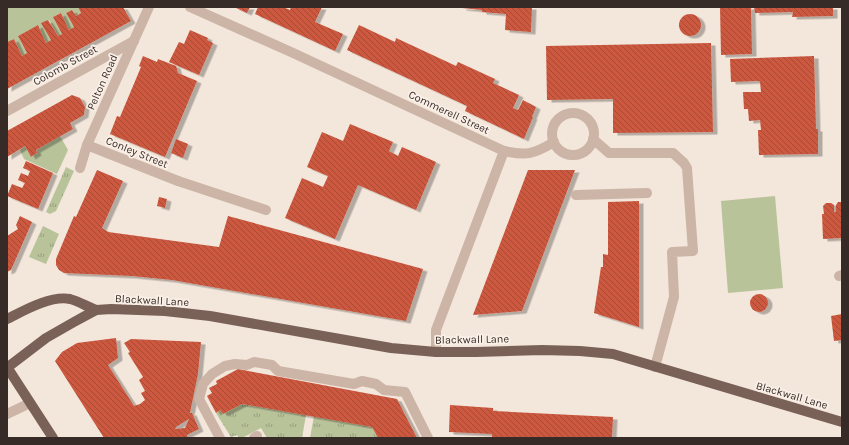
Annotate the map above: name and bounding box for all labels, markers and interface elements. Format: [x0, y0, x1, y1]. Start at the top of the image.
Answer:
street label: Colomb Street [31, 42, 100, 88]
street label: Pelton Road [84, 52, 121, 112]
street label: Commerell Street [406, 88, 491, 137]
street label: Conley Street [104, 134, 170, 171]
street label: Blackwall Lane [115, 292, 190, 309]
street label: Blackwall Lane [435, 332, 510, 347]
street label: Blackwall Lane [754, 379, 830, 412]

